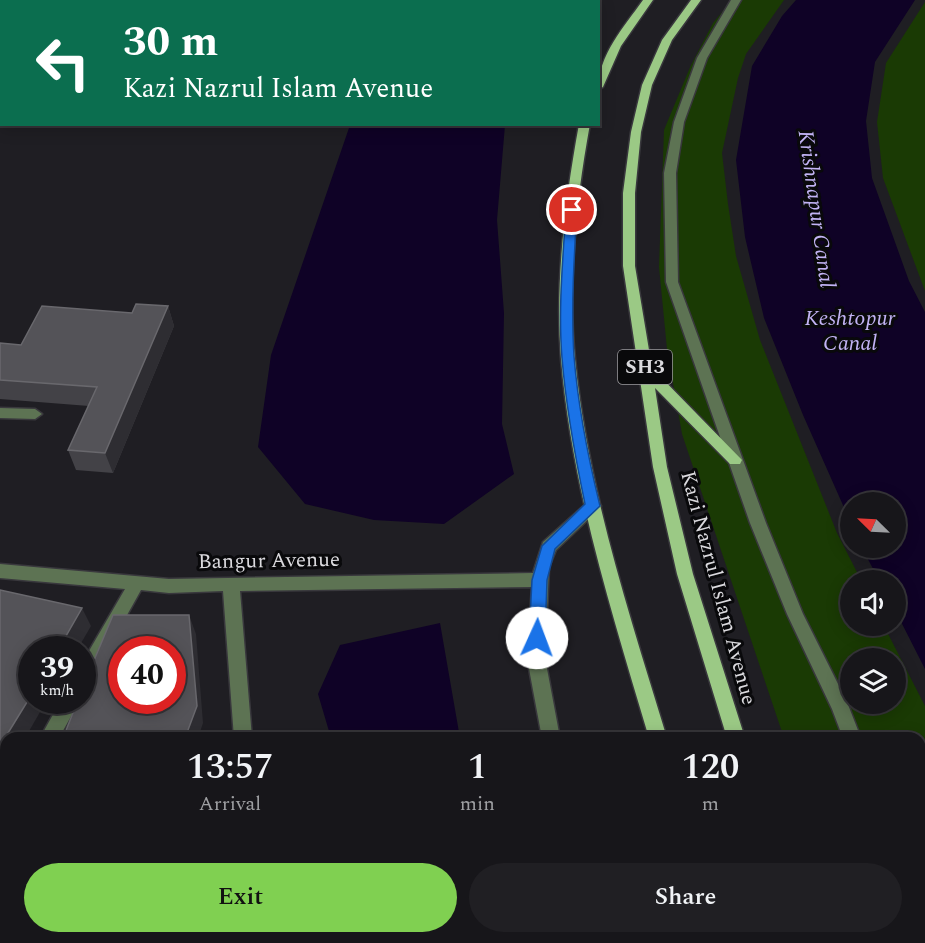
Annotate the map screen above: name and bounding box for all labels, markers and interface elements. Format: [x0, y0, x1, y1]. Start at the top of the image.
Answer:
text: 30 m [123, 11, 218, 74]
icon: left [24, 24, 102, 102]
text: Kazi Nazrul Islam Avenue [123, 68, 433, 110]
water label: Krishnapur Canal [789, 128, 843, 291]
pin [546, 184, 597, 235]
icon: arrive [555, 193, 588, 226]
water label: Keshtopur Canal [805, 302, 896, 360]
road number: SH3 [618, 350, 672, 384]
street label: Kazi Nazrul Islam Avenue [671, 467, 765, 709]
north arrow [840, 492, 906, 558]
map controls [840, 492, 906, 714]
street label: Bangur Avenue [198, 544, 340, 578]
button: sound [840, 570, 906, 636]
position arrow [505, 606, 569, 670]
speed limit sign: 40 [108, 636, 186, 714]
text: 39 [40, 645, 74, 691]
button: layers [840, 648, 906, 714]
text: km/h [40, 679, 74, 702]
text: 13:57 [187, 740, 273, 795]
text: 1 [468, 740, 487, 795]
text: 120 [681, 740, 739, 795]
text: Arrival [199, 789, 261, 819]
text: min [460, 789, 495, 819]
text: m [702, 789, 719, 819]
button: Exit [24, 863, 457, 932]
button: Share [469, 863, 902, 932]

